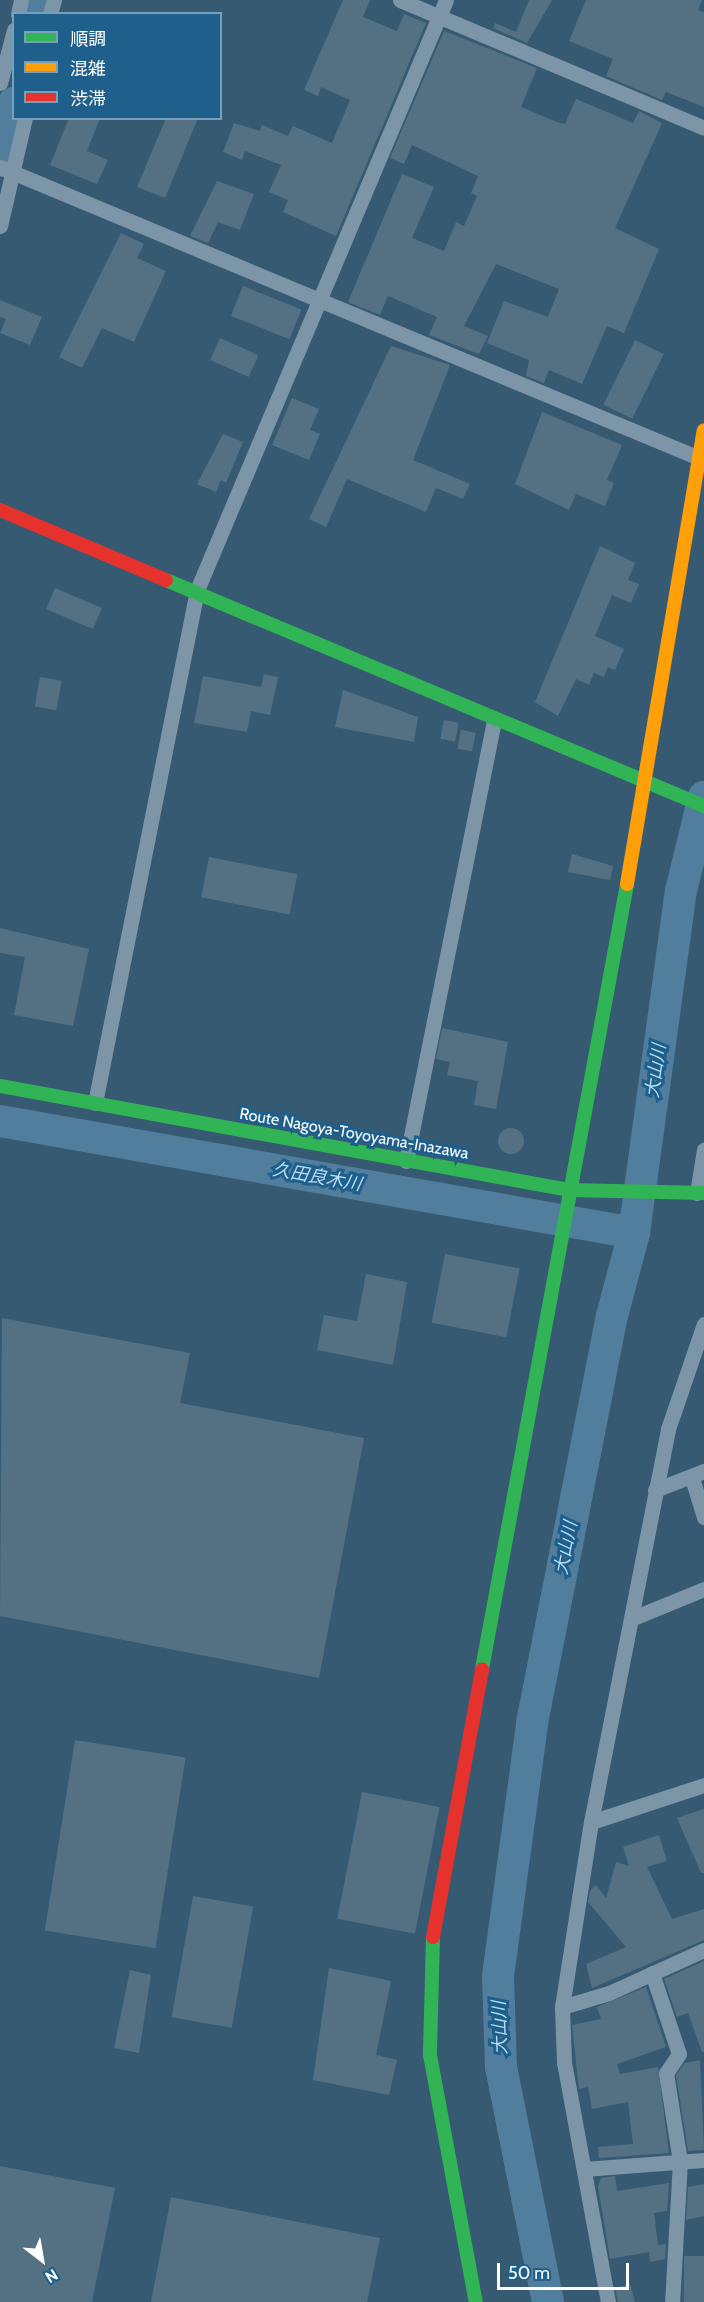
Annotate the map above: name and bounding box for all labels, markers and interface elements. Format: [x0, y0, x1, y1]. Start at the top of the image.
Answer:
legend [12, 12, 222, 120]
text: 順調 [70, 28, 106, 50]
text: 混雑 [70, 58, 106, 80]
text: 渋滞 [70, 88, 106, 110]
water label: 大山川 [642, 1043, 670, 1099]
street label: Route Nagoya-Toyoyama-Inazawa [238, 1104, 470, 1164]
water label: 久田良木川 [271, 1159, 363, 1195]
water label: 大山川 [550, 1519, 582, 1577]
water label: 大山川 [488, 2001, 512, 2055]
north arrow [12, 2230, 72, 2290]
scale bar [500, 2251, 632, 2289]
text: 50 m [508, 2262, 550, 2284]
text: N [42, 2265, 61, 2287]

